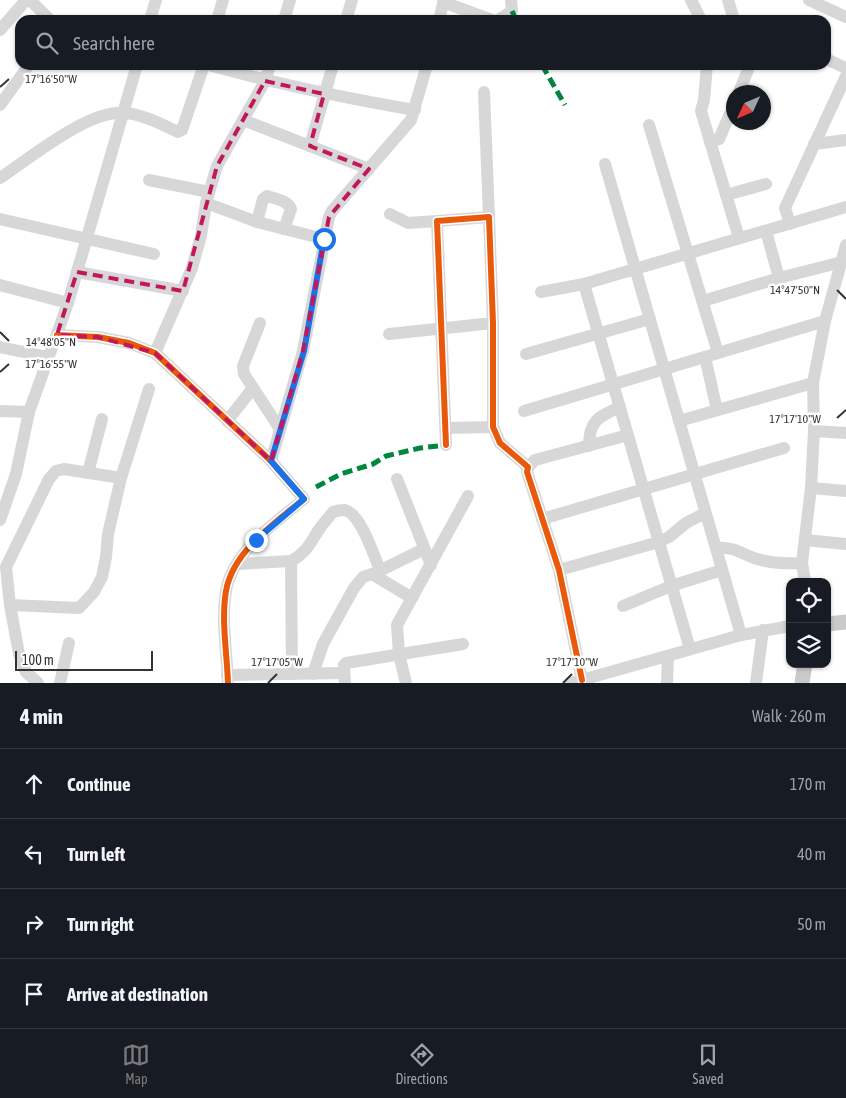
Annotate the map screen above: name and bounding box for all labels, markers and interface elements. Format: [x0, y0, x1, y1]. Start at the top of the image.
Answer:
search box [15, 15, 831, 70]
icon: search [33, 29, 61, 57]
text: Search here [73, 32, 155, 54]
text: 17°16'50"W [25, 72, 77, 86]
north arrow [726, 85, 771, 130]
route start [313, 228, 336, 251]
text: 14°47'50"N [770, 283, 820, 297]
text: 14°48'05"N [26, 335, 76, 349]
text: 17°16'55"W [25, 357, 77, 371]
text: 17°17'10"W [769, 412, 821, 426]
route end [245, 529, 268, 552]
map controls [786, 578, 831, 668]
button: locate [786, 578, 831, 623]
button: layers [786, 623, 831, 668]
scale bar [15, 648, 152, 671]
text: 100 m [22, 652, 54, 668]
text: 17°17'05"W [251, 655, 303, 669]
text: 17°17'10"W [546, 655, 598, 669]
text: 4 min [20, 704, 63, 728]
text: Walk · 260 m [752, 707, 826, 725]
icon: ahead [20, 770, 48, 798]
text: Continue [67, 773, 131, 795]
text: 170 m [790, 775, 826, 793]
icon: left [20, 840, 48, 868]
text: Turn left [67, 843, 125, 865]
text: 40 m [797, 845, 826, 863]
icon: right [20, 910, 48, 938]
text: Turn right [67, 913, 134, 935]
text: 50 m [797, 915, 826, 933]
icon: arrive [20, 980, 48, 1008]
text: Arrive at destination [67, 983, 208, 1005]
tab: Map [122, 1041, 150, 1087]
tab: Directions [395, 1041, 448, 1087]
tab: Saved [693, 1041, 724, 1087]

